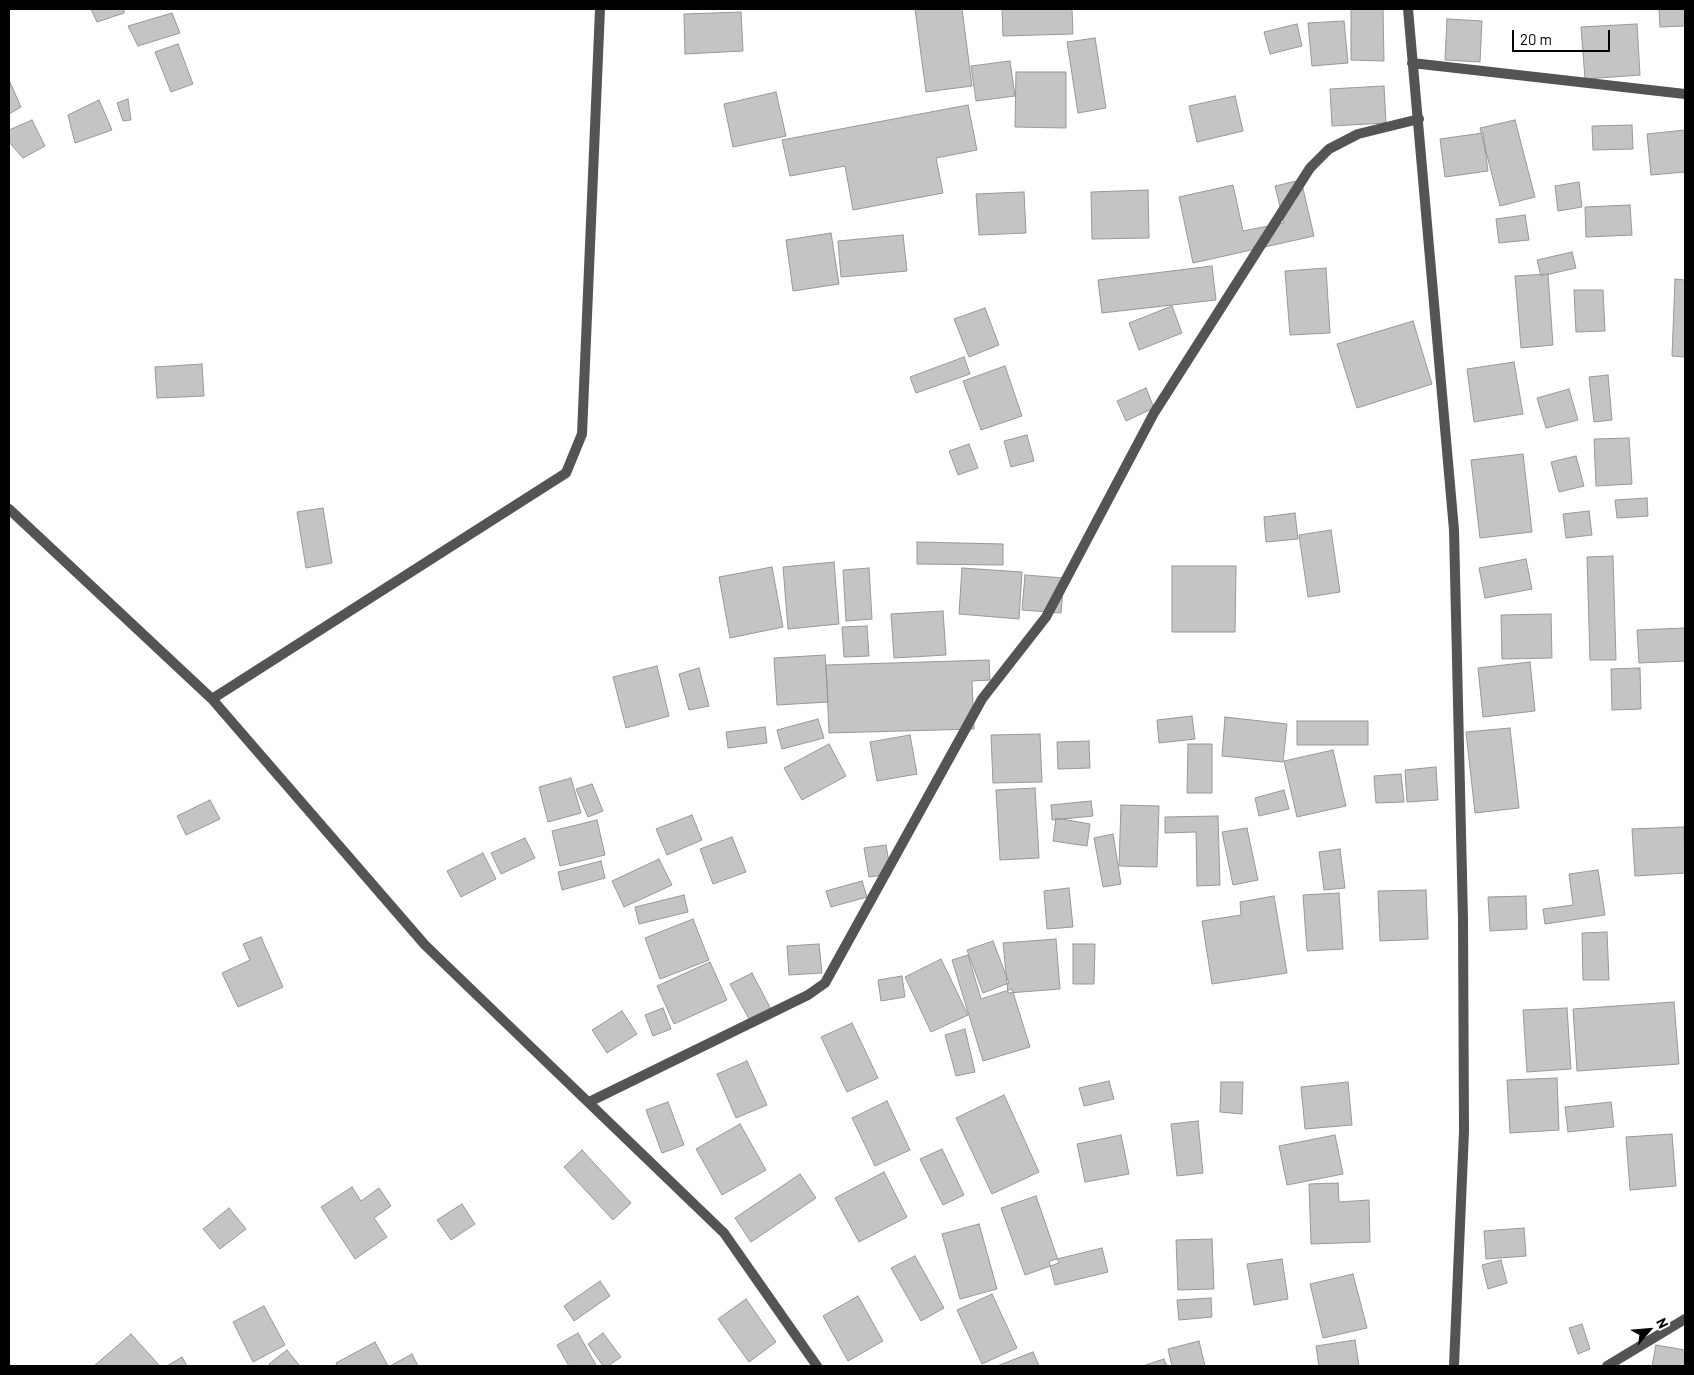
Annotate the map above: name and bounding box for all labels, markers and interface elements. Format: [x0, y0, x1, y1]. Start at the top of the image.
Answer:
scale bar [1514, 20, 1612, 52]
text: 20 m [1520, 30, 1552, 48]
north arrow [1624, 1305, 1674, 1355]
text: N [1653, 1315, 1672, 1331]

